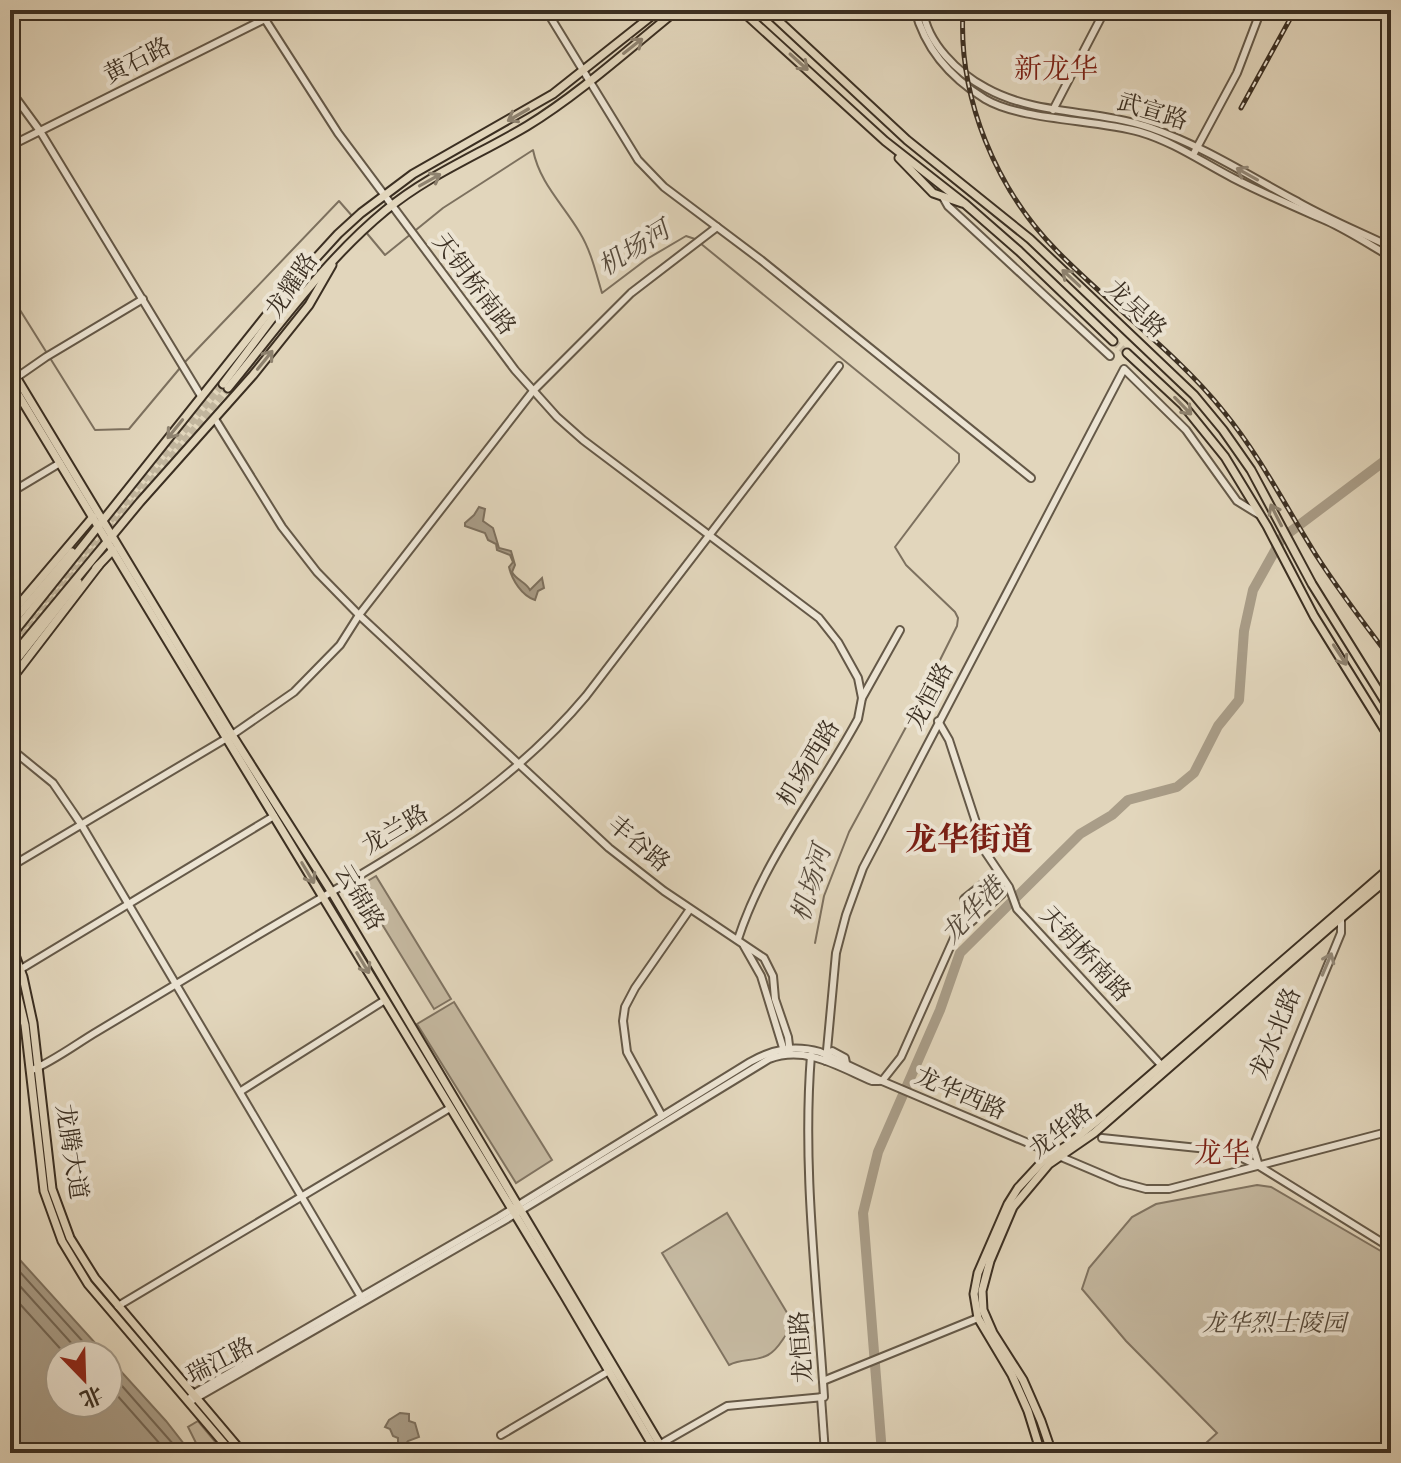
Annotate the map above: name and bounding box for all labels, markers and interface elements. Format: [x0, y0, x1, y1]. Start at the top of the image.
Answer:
street label: 黄石路 [98, 31, 178, 93]
one-way arrow [622, 37, 643, 54]
district label: 新龙华 [1014, 51, 1098, 91]
one-way arrow [788, 53, 808, 71]
street label: 武宣路 [1113, 86, 1191, 140]
one-way arrow [507, 108, 530, 124]
one-way arrow [1236, 166, 1259, 182]
one-way arrow [418, 171, 441, 187]
water label: 机场河 [592, 212, 681, 286]
street label: 天钥桥南路 [423, 227, 523, 343]
street label: 龙耀路 [259, 247, 327, 325]
one-way arrow [1061, 268, 1081, 287]
street label: 龙吴路 [1097, 273, 1173, 347]
one-way arrow [256, 350, 274, 370]
one-way arrow [1174, 396, 1193, 416]
one-way arrow [166, 418, 183, 439]
one-way arrow [1268, 504, 1283, 528]
one-way arrow [1332, 644, 1348, 666]
street label: 龙恒路 [899, 657, 963, 737]
street label: 机场西路 [771, 714, 849, 814]
street label: 龙兰路 [356, 798, 436, 864]
street label: 丰谷路 [599, 809, 677, 881]
district label: 龙华街道 [905, 819, 1033, 865]
water label: 机场河 [784, 837, 843, 927]
street label: 云锦路 [325, 858, 391, 938]
one-way arrow [300, 861, 316, 884]
water label: 龙华港 [934, 869, 1016, 953]
street label: 天钥桥南路 [1031, 900, 1137, 1010]
one-way arrow [355, 951, 371, 974]
one-way arrow [1321, 953, 1336, 977]
street label: 龙水北路 [1243, 983, 1311, 1085]
street label: 龙华西路 [909, 1061, 1011, 1129]
street label: 龙华路 [1023, 1096, 1101, 1168]
street label: 龙腾大道 [46, 1102, 94, 1202]
district label: 龙华 [1194, 1135, 1250, 1175]
park label: 龙华烈士陵园 [1202, 1308, 1350, 1342]
street label: 龙恒路 [784, 1310, 822, 1384]
street label: 瑞江路 [181, 1331, 261, 1393]
north arrow [44, 1339, 124, 1419]
text: 北 [74, 1376, 107, 1414]

